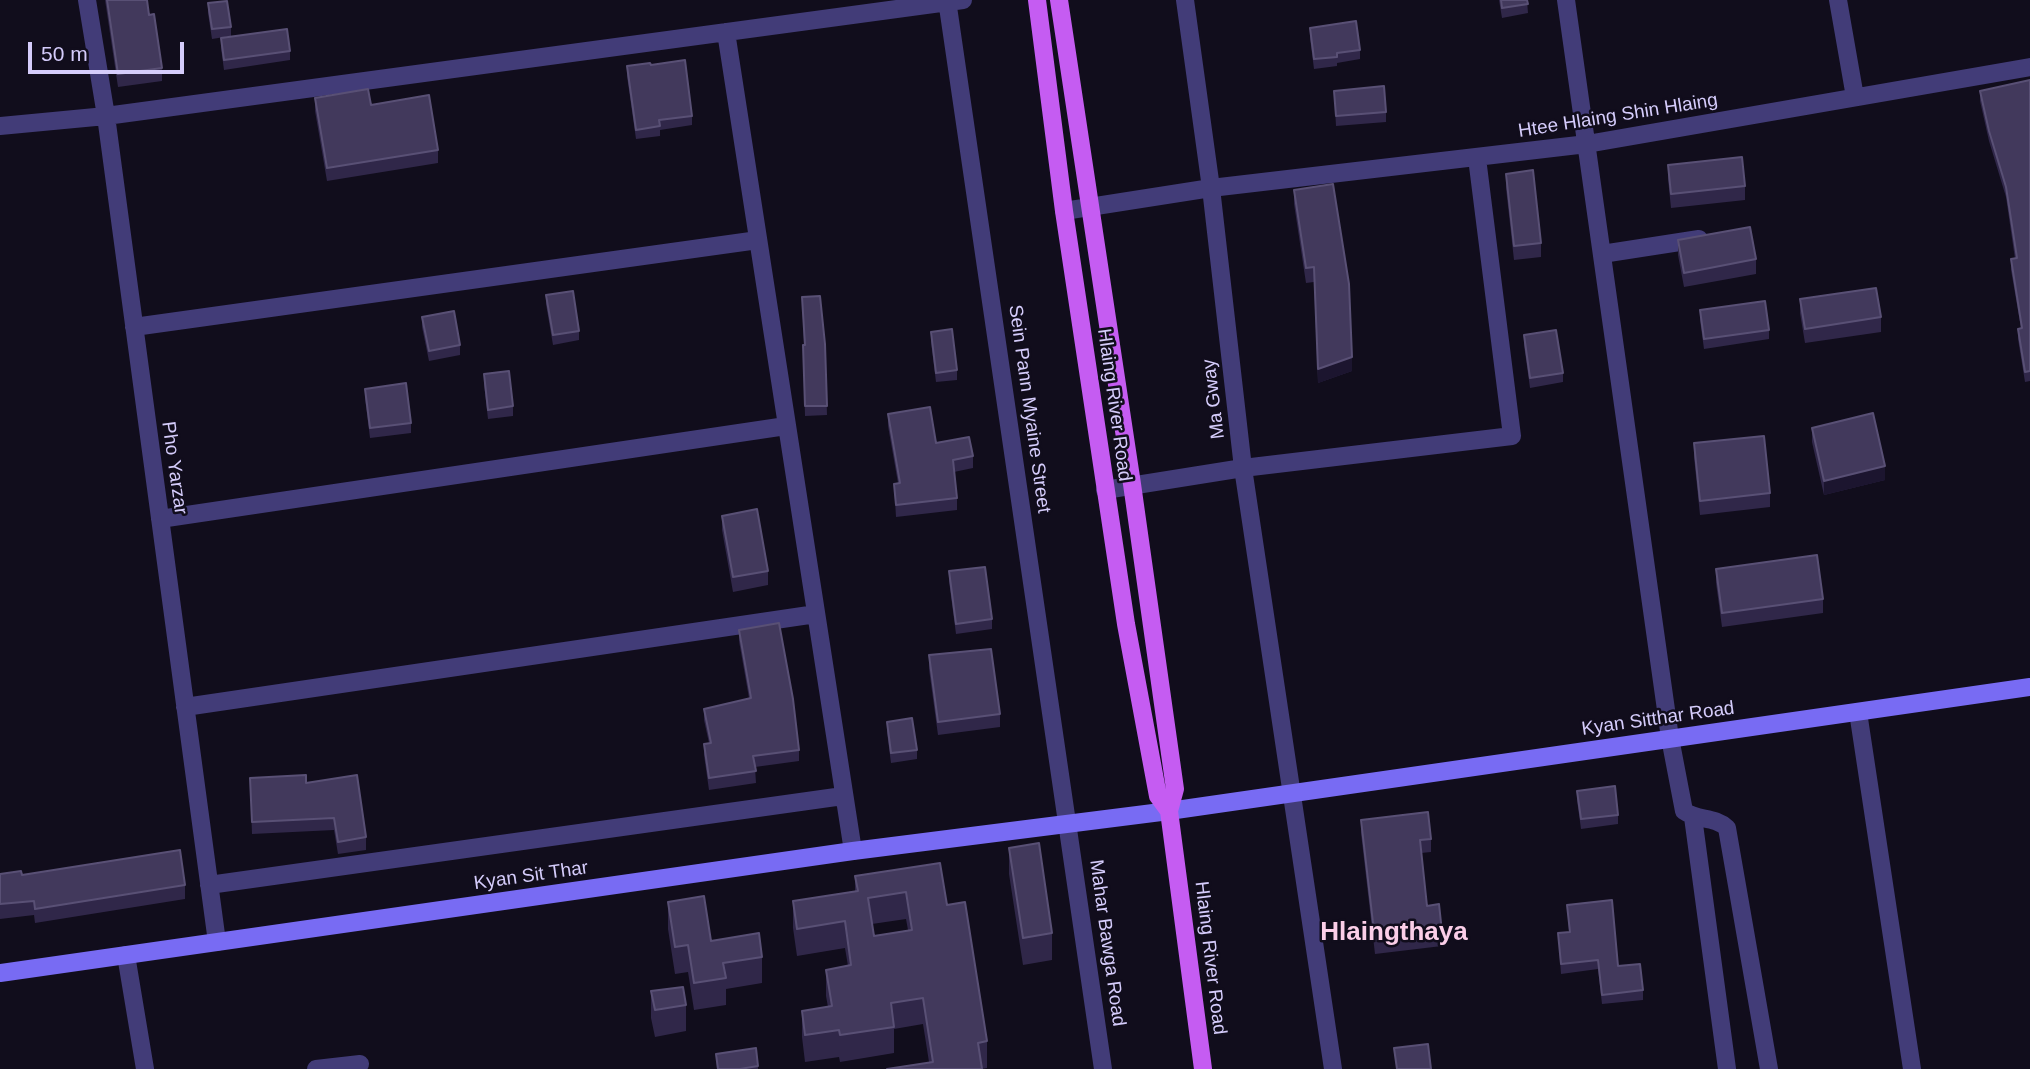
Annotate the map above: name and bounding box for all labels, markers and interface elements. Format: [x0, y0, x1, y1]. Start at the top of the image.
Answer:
scale bar [32, 28, 187, 72]
text: 50 m [41, 42, 88, 65]
street label: Htee Hlaing Shin Hlaing [1517, 89, 1719, 143]
street label: Sein Pann Myaine Street [1003, 303, 1055, 515]
street label: Hlaing River Road [1092, 327, 1136, 483]
street label: Ma Gway [1198, 358, 1230, 440]
street label: Pho Yarzar [156, 420, 192, 516]
street label: Kyan Sitthar Road [1580, 697, 1736, 741]
street label: Kyan Sit Thar [472, 857, 590, 895]
street label: Mahar Bawga Road [1084, 858, 1130, 1028]
street label: Hlaing River Road [1189, 880, 1231, 1036]
district label: Hlaingthaya [1320, 917, 1468, 949]

